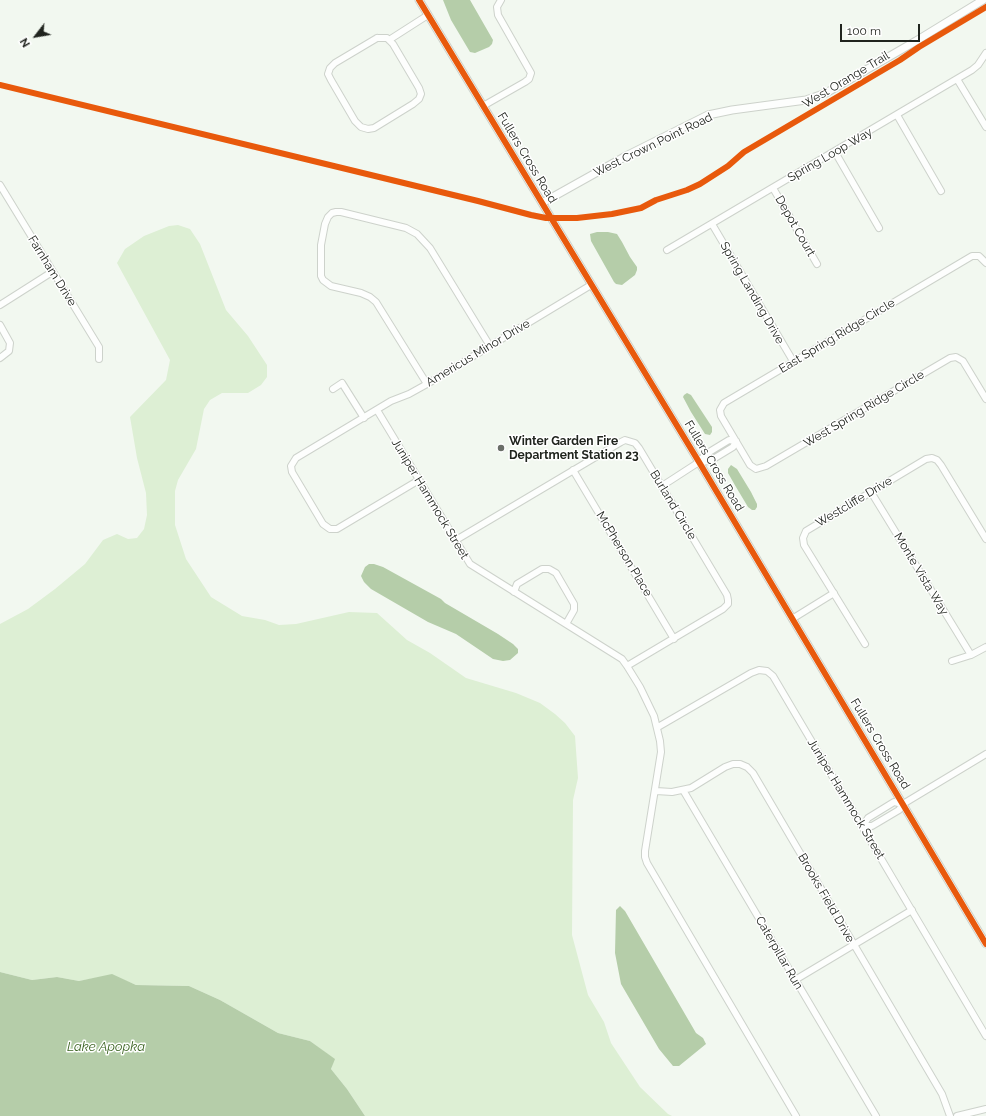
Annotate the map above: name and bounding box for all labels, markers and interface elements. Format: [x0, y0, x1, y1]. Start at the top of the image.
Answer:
north arrow [16, 16, 56, 56]
scale bar [842, 16, 922, 42]
text: 100 m [847, 24, 881, 38]
text: N [18, 35, 33, 49]
street label: West Orange Trail [800, 48, 892, 112]
street label: Fullers Cross Road [494, 110, 560, 206]
street label: West Crown Point Road [591, 110, 715, 180]
street label: Spring Loop Way [785, 125, 875, 185]
street label: Depot Court [772, 193, 818, 259]
street label: Farnham Drive [25, 233, 79, 309]
street label: Spring Landing Drive [717, 239, 787, 347]
street label: East Spring Ridge Circle [776, 296, 898, 376]
street label: Americus Minor Drive [423, 316, 533, 390]
street label: West Spring Ridge Circle [801, 367, 927, 451]
street label: Fullers Cross Road [681, 418, 747, 514]
place label: Winter Garden Fire Department Station 23 [509, 434, 639, 462]
street label: Juniper Hammock Street [388, 436, 472, 562]
marker: Winter Garden Fire Department Station 23 [496, 443, 506, 453]
street label: Burland Circle [647, 468, 699, 542]
street label: Westcliffe Drive [813, 474, 895, 530]
street label: McPherson Place [593, 509, 655, 599]
street label: Monte Vista Way [891, 530, 951, 618]
street label: Fullers Cross Road [847, 696, 913, 792]
street label: Juniper Hammock Street [804, 736, 888, 862]
street label: Brooks Field Drive [795, 851, 857, 945]
street label: Caterpillar Run [752, 914, 806, 992]
water label: Lake Apopka [67, 1039, 145, 1055]

